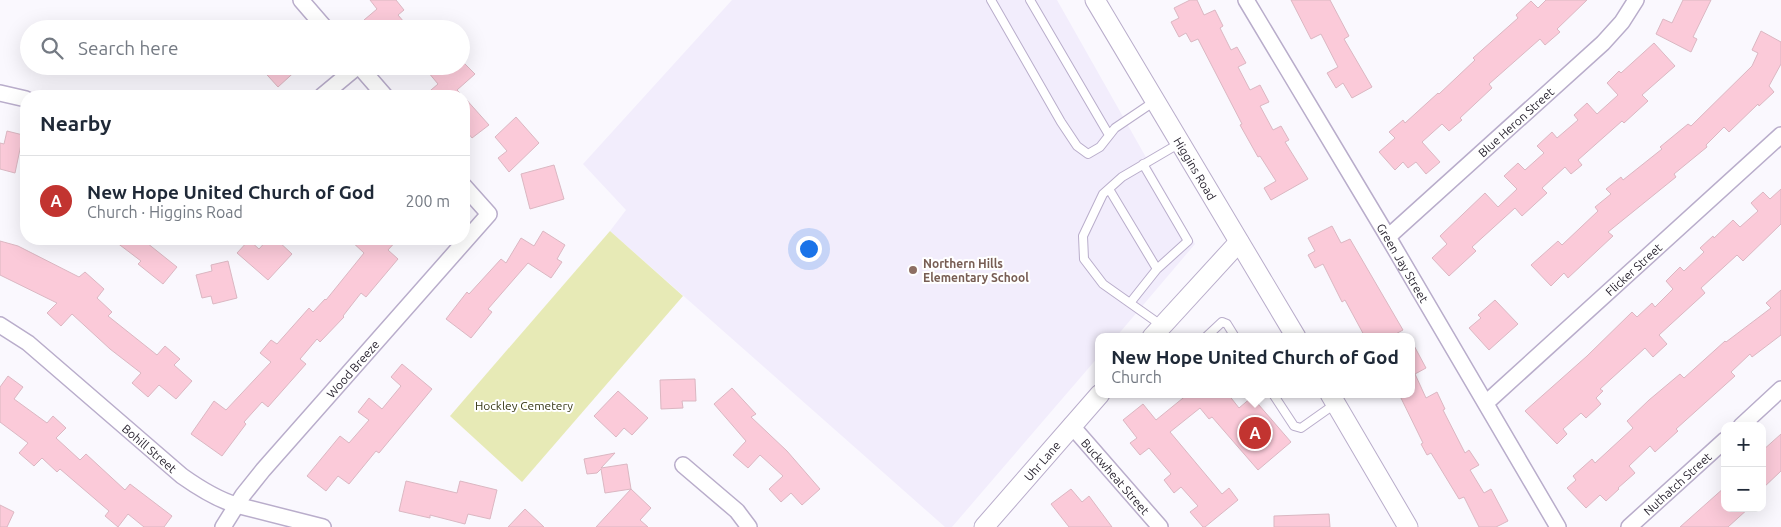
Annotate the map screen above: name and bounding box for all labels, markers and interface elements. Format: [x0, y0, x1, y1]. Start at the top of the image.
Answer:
search box [20, 20, 470, 75]
icon: search [38, 34, 66, 62]
text: Search here [78, 37, 178, 59]
street label: Blue Heron Street [1475, 84, 1556, 159]
text: Nearby [40, 111, 111, 135]
street label: Higgins Road [1172, 135, 1219, 202]
text: New Hope United Church of God [87, 181, 375, 203]
text: A [50, 192, 62, 210]
text: 200 m [405, 192, 450, 210]
text: Church · Higgins Road [87, 203, 243, 221]
street label: Green Jay Street [1375, 221, 1431, 305]
your location [796, 236, 822, 262]
street label: Flicker Street [1603, 240, 1664, 298]
place label: Northern Hills Elementary School [923, 257, 1029, 284]
marker: Northern Hills Elementary School [907, 264, 919, 276]
popup [1095, 333, 1415, 398]
street label: Wood Breeze [324, 337, 381, 400]
text: New Hope United Church of God [1111, 346, 1399, 368]
text: Church [1111, 368, 1162, 386]
park label: Hockley Cemetery [475, 399, 573, 412]
pin: A [1239, 414, 1271, 452]
street label: Bohill Street [120, 421, 179, 475]
map controls [1721, 422, 1766, 512]
button: + [1721, 422, 1766, 467]
street label: Buckwheat Street [1079, 436, 1152, 517]
street label: Uhr Lane [1021, 438, 1063, 483]
street label: Nuthatch Street [1641, 449, 1714, 517]
button: − [1721, 467, 1766, 512]

